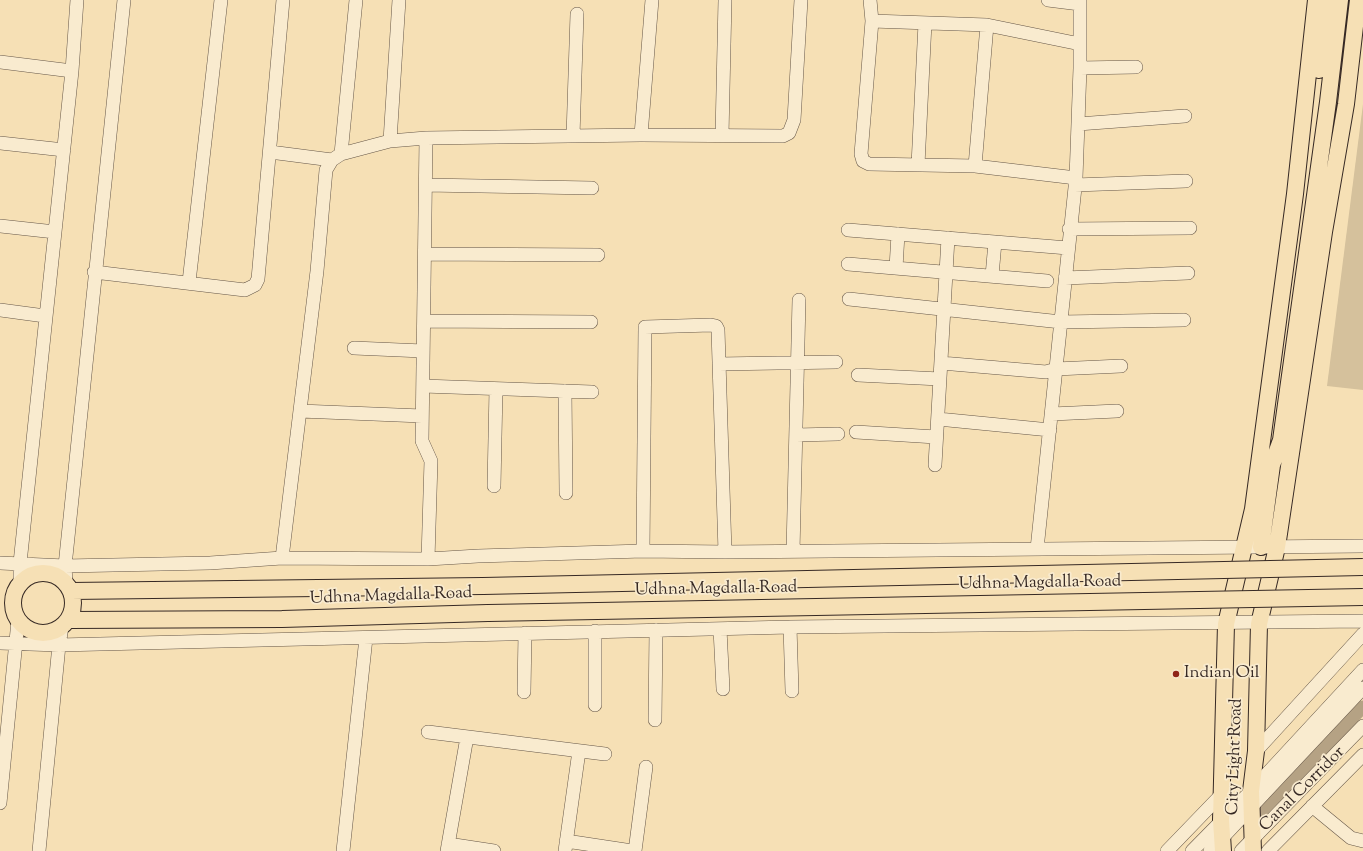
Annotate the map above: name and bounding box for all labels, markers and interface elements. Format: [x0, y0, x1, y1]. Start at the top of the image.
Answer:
street label: Udhna Magdalla Road [958, 572, 1122, 596]
street label: Udhna Magdalla Road [634, 578, 798, 602]
street label: Udhna Magdalla Road [309, 584, 473, 610]
place label: Indian Oil [1184, 664, 1259, 684]
marker: Indian Oil [1171, 669, 1181, 679]
street label: City Light Road [1224, 698, 1248, 816]
street label: Canal Corridor [1256, 743, 1350, 837]

